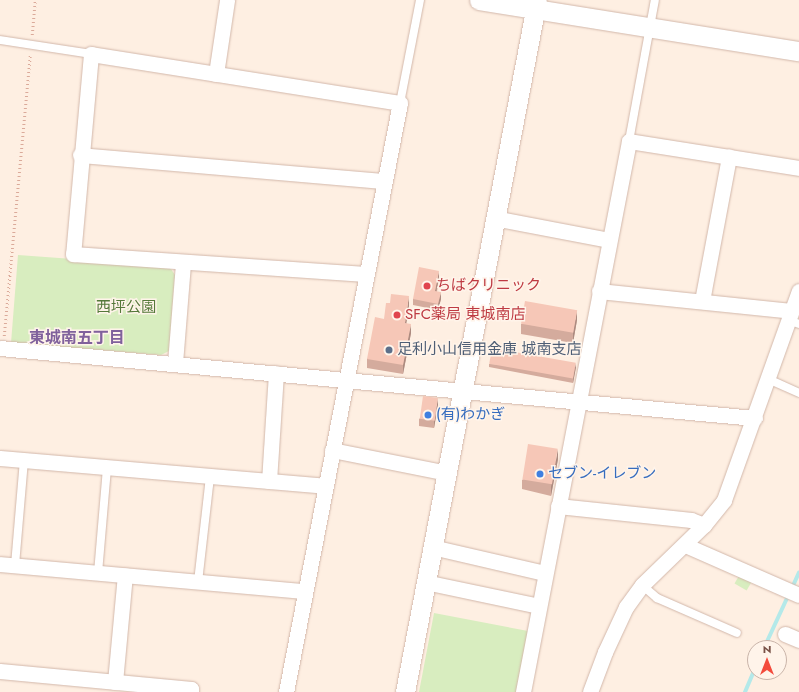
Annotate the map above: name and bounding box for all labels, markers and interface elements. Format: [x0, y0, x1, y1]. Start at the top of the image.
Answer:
place label: ちばクリニック [436, 277, 541, 295]
marker: ちばクリニック [421, 280, 433, 292]
park label: 西坪公園 [96, 299, 156, 317]
place label: SFC薬局 東城南店 [405, 306, 525, 324]
marker: SFC薬局 東城南店 [392, 310, 402, 320]
district label: 東城南五丁目 [29, 328, 125, 348]
place label: 足利小山信用金庫 城南支店 [397, 341, 581, 359]
marker: 足利小山信用金庫 城南支店 [384, 345, 394, 355]
place label: (有)わかぎ [436, 406, 505, 424]
marker: (有)わかぎ [423, 410, 433, 420]
place label: セブン-イレブン [548, 465, 656, 483]
marker: セブン-イレブン [535, 469, 545, 479]
north arrow [747, 640, 787, 680]
text: N [763, 641, 771, 657]

